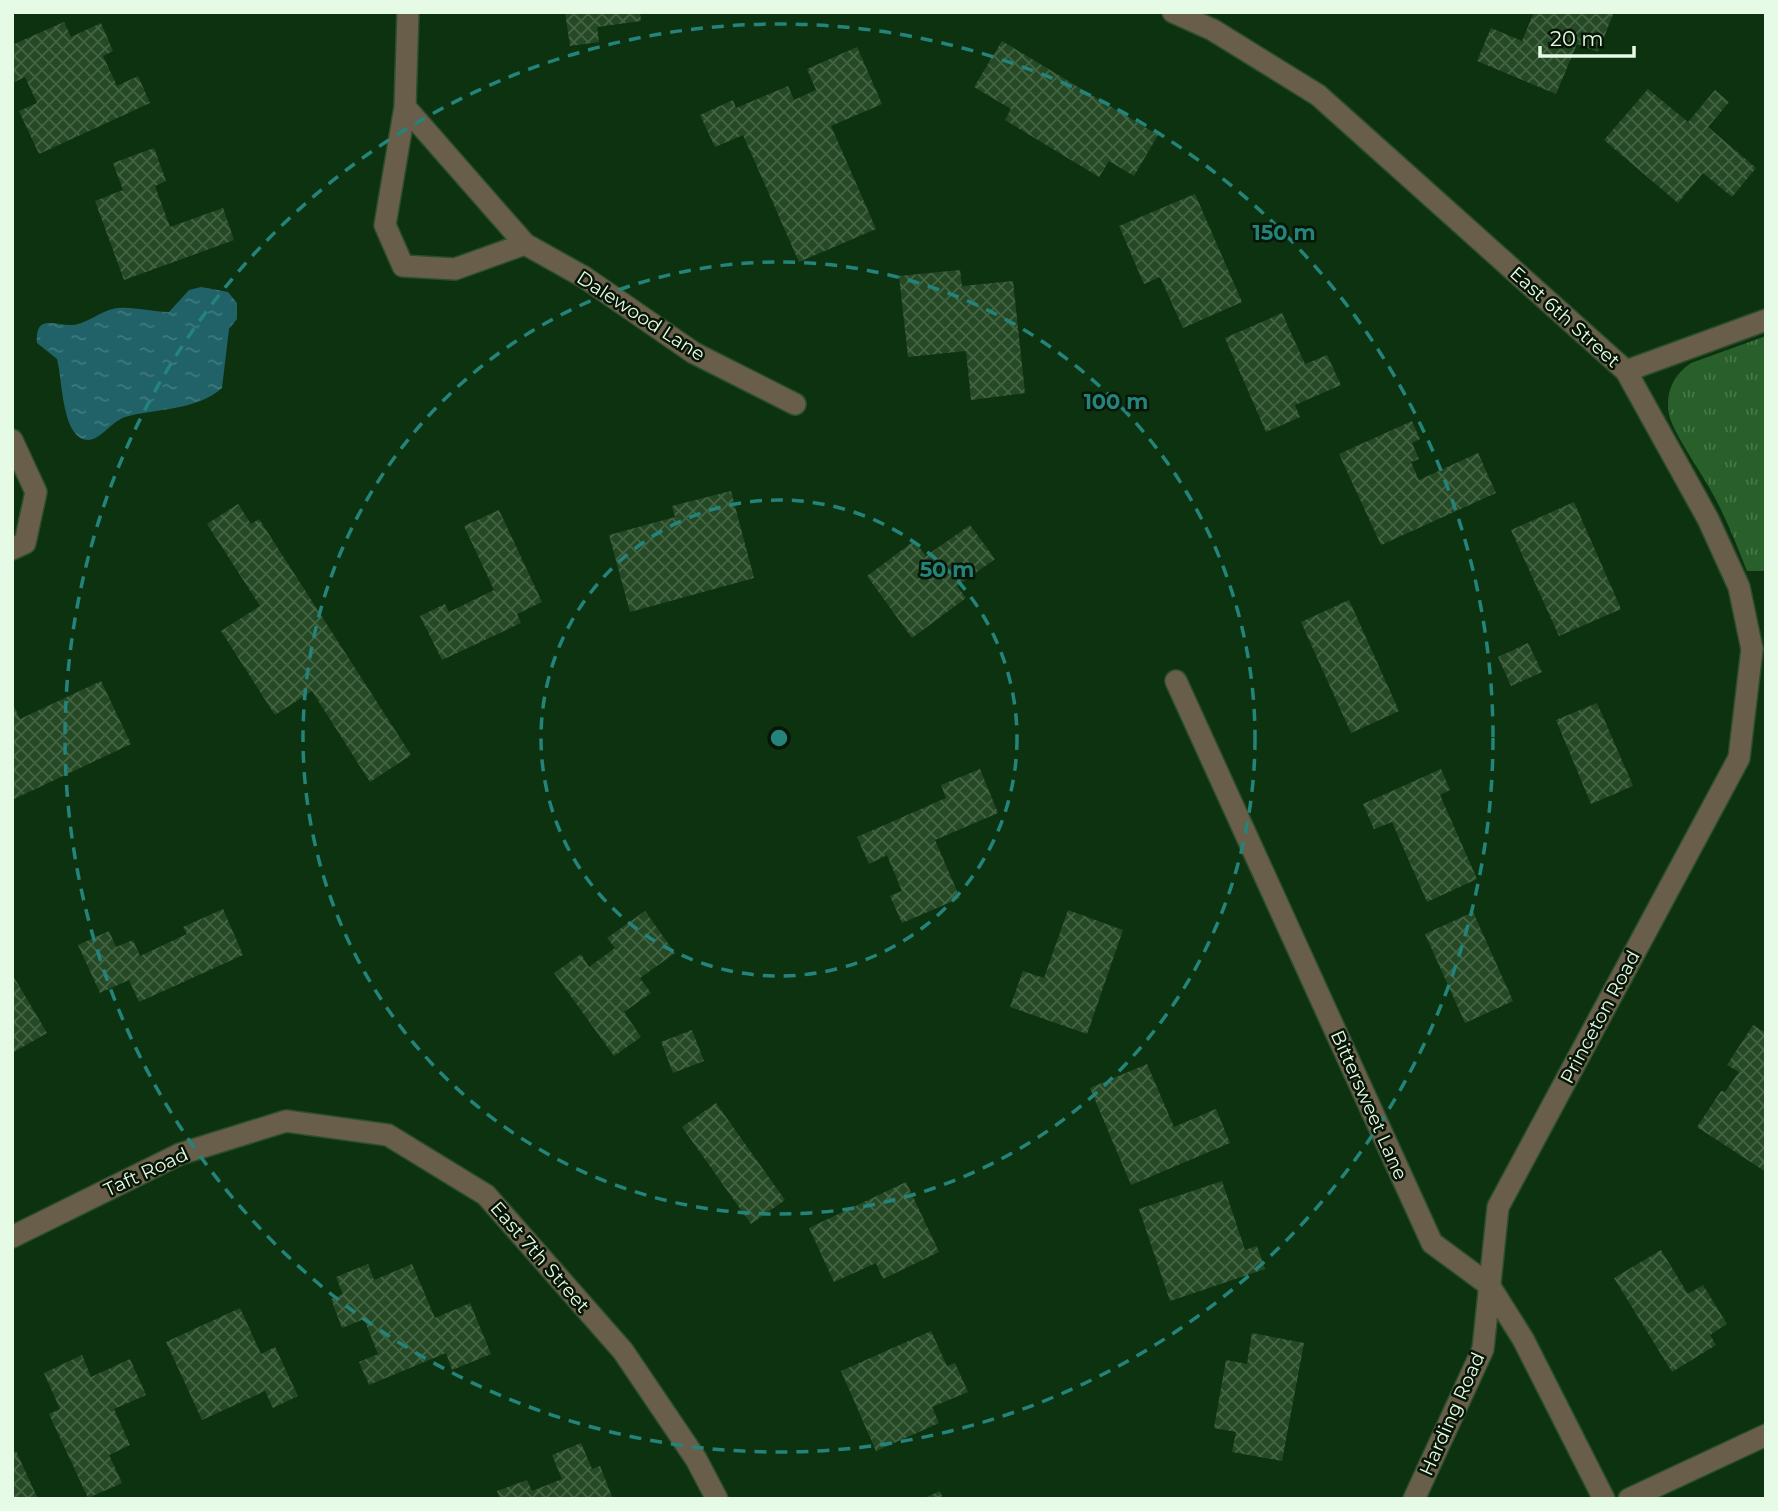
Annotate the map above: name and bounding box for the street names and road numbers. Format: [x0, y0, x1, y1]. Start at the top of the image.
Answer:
street label: East 6th Street [1505, 262, 1625, 373]
street label: Dalewood Lane [573, 266, 709, 366]
street label: Princeton Road [1555, 947, 1645, 1087]
street label: Bittersweet Lane [1326, 1027, 1412, 1183]
street label: Taft Road [100, 1142, 192, 1202]
street label: East 7th Street [486, 1197, 595, 1317]
street label: Harding Road [1415, 1349, 1489, 1479]

